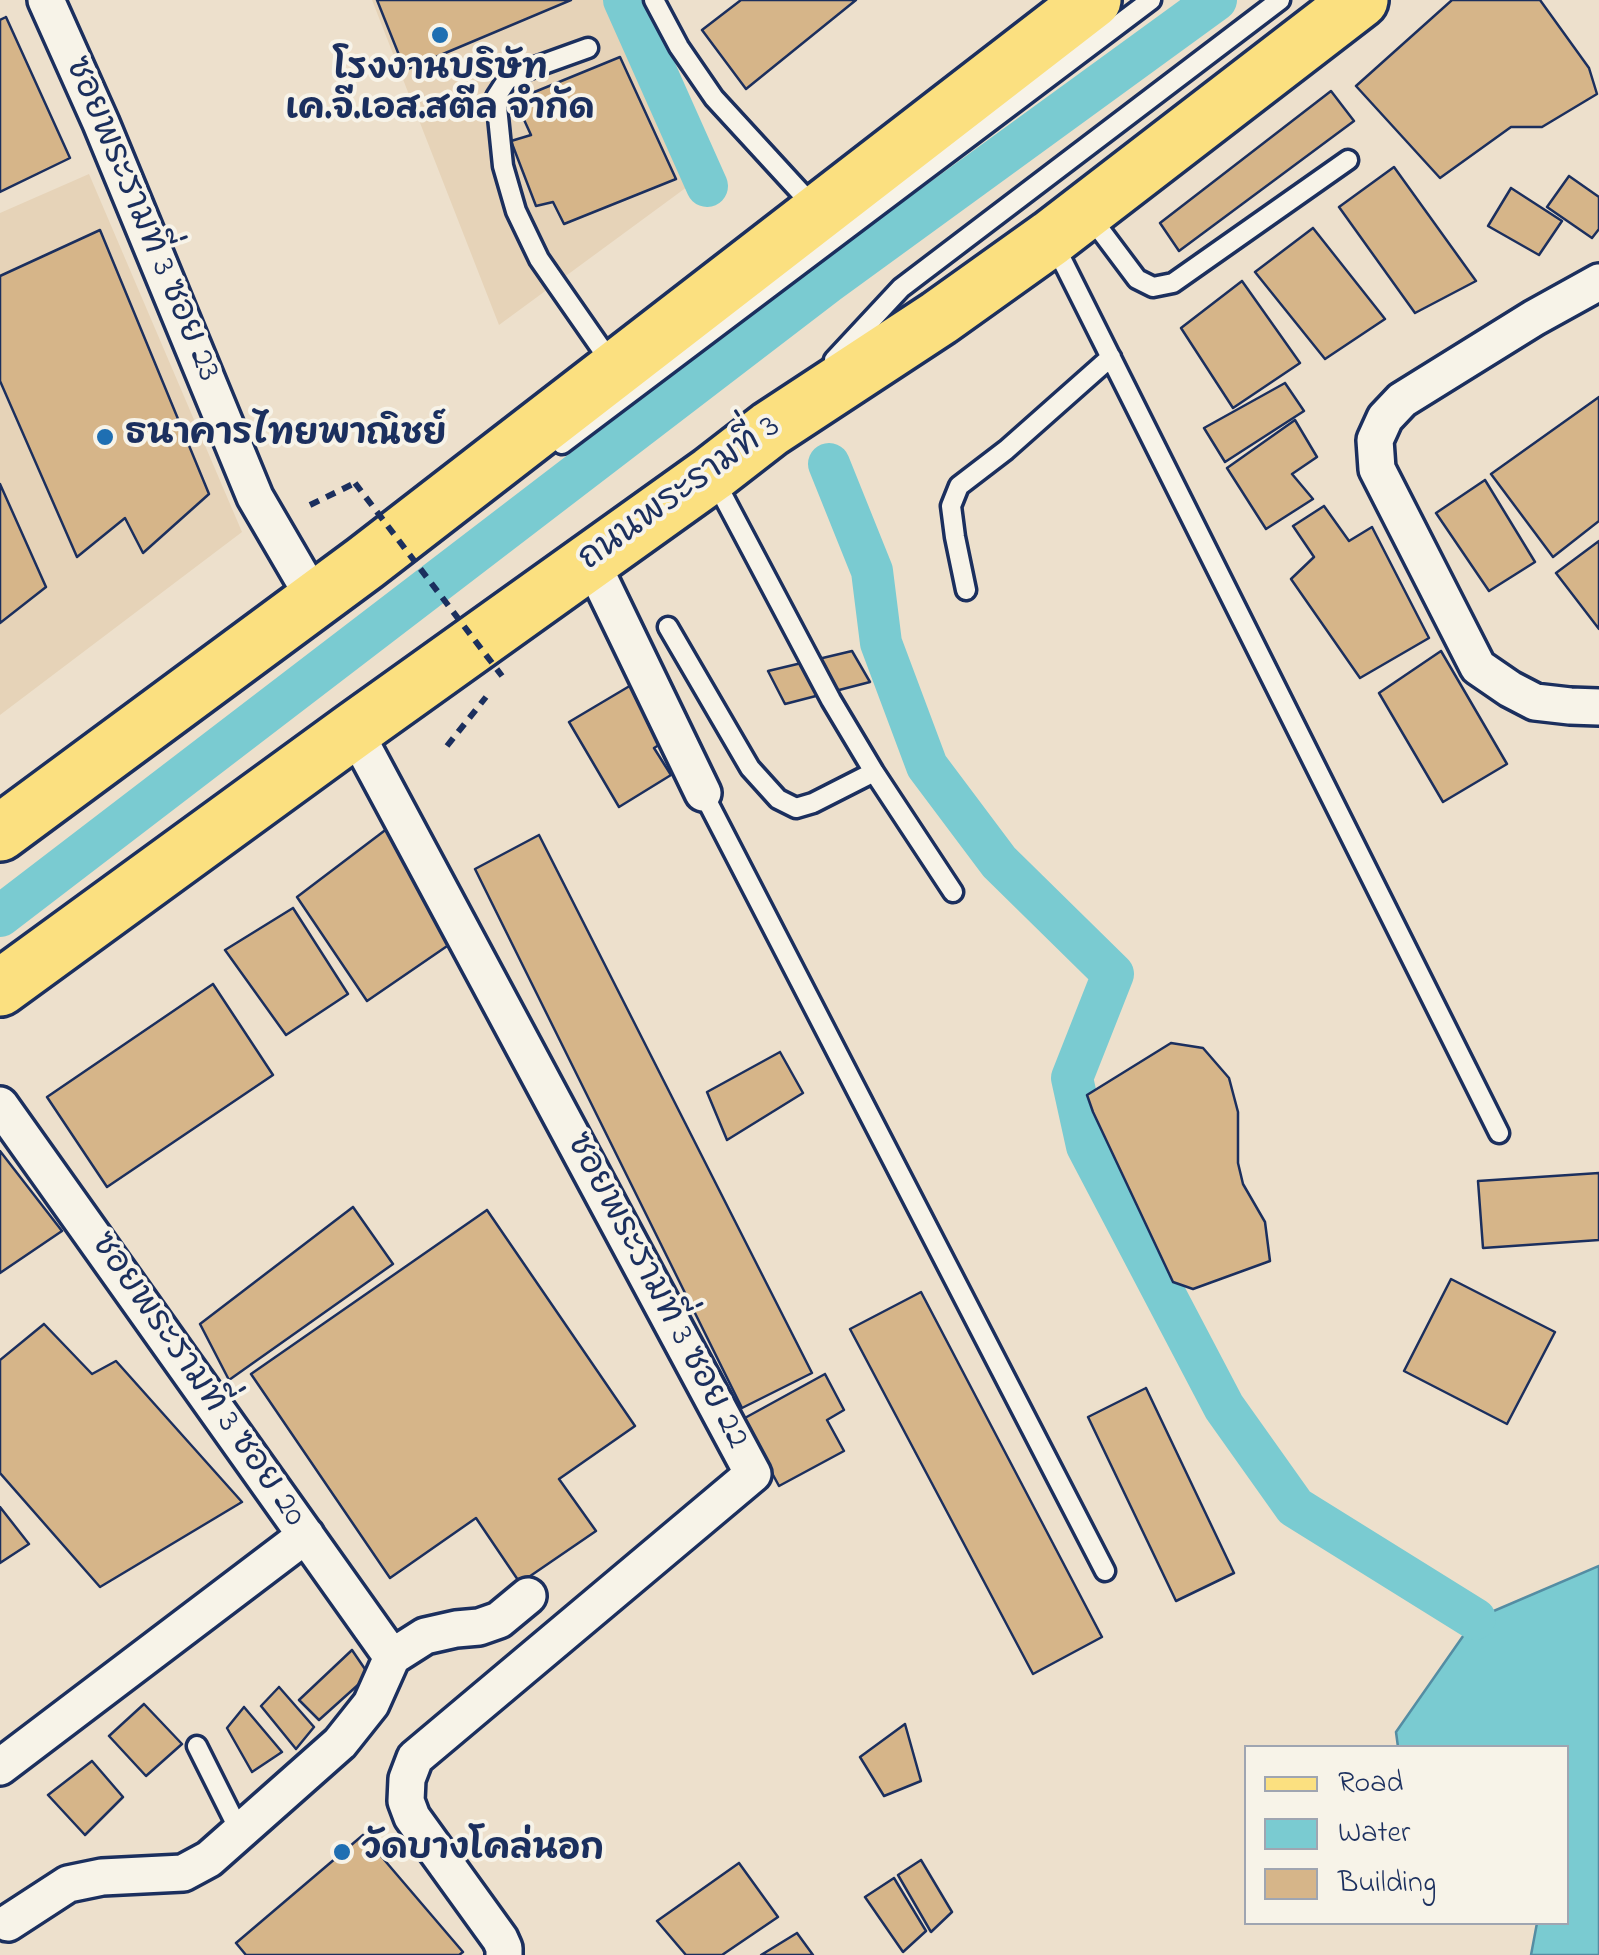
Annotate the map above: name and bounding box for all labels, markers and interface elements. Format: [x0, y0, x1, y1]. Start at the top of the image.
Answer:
marker: โรงงานบริษัท เค.จี.เอส.สตีล จำกัด [429, 24, 451, 46]
street label: ซอยพระรามที่ 3 ซอย 23 [53, 51, 227, 389]
place label: โรงงานบริษัท เค.จี.เอส.สตีล จำกัด [285, 51, 595, 133]
street label: ถนนพระรามที่ 3 [572, 408, 790, 582]
place label: ธนาคารไทยพาณิชย์ [125, 416, 447, 458]
marker: ธนาคารไทยพาณิชย์ [94, 426, 116, 448]
street label: ซอยพระรามที่ 3 ซอย 22 [554, 1127, 756, 1457]
street label: ซอยพระรามที่ 3 ซอย 20 [79, 1226, 313, 1536]
legend [1244, 1745, 1569, 1925]
text: Road [1338, 1762, 1403, 1806]
text: Water [1338, 1812, 1410, 1856]
place label: วัดบางโคล่นอก [362, 1831, 604, 1873]
marker: วัดบางโคล่นอก [331, 1841, 353, 1863]
text: Building [1338, 1862, 1436, 1906]

